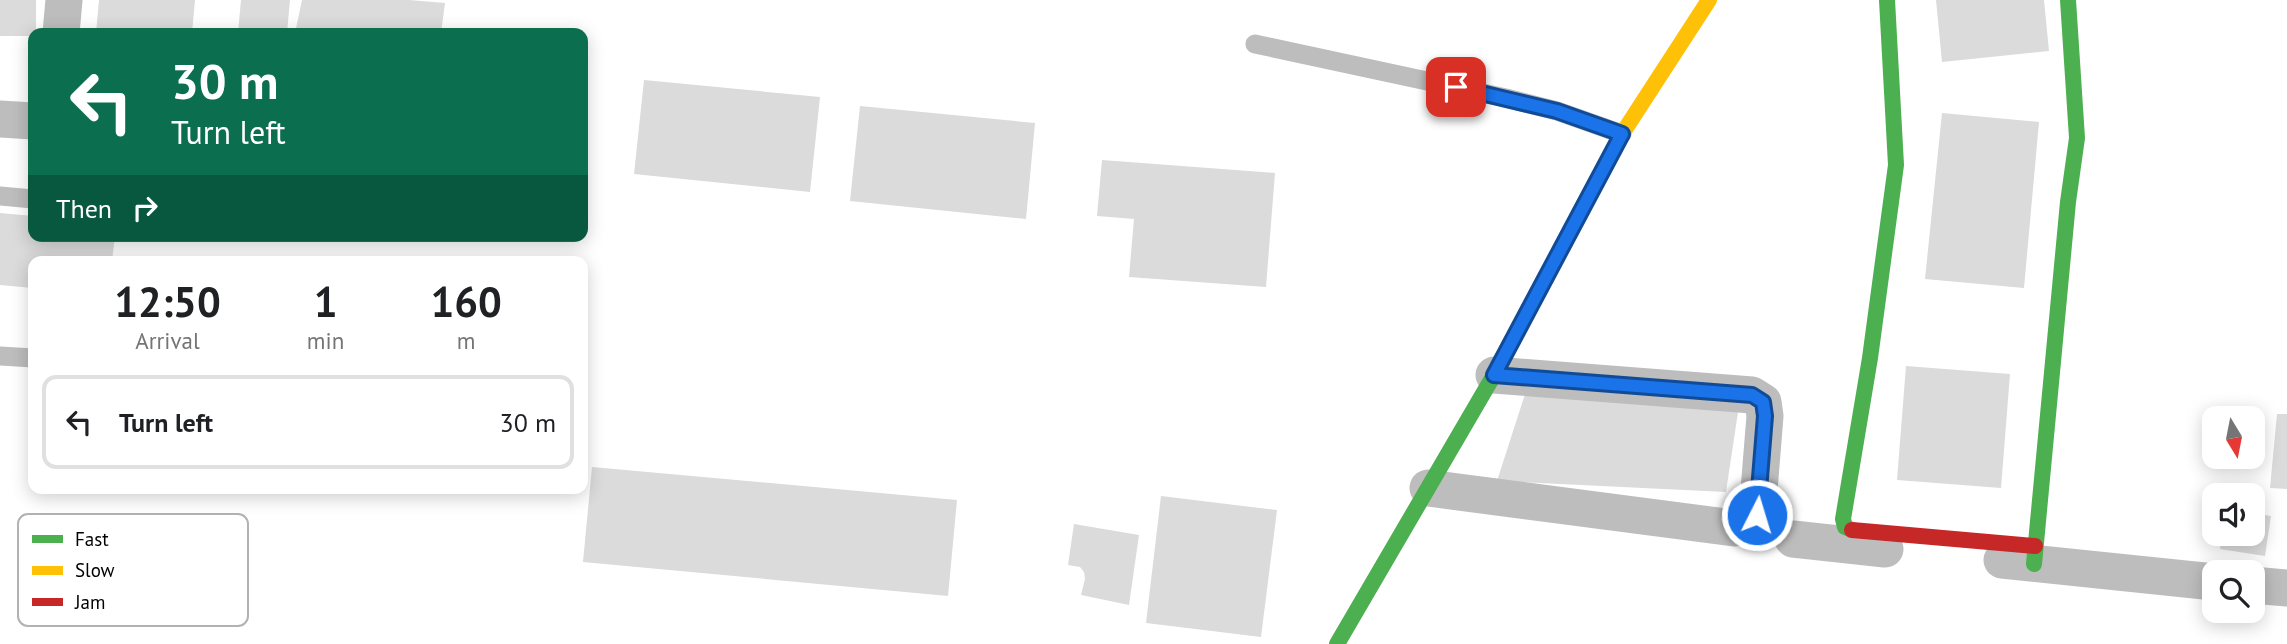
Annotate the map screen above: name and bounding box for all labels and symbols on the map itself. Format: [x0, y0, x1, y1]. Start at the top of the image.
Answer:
pin [1426, 57, 1486, 117]
north arrow [2202, 406, 2264, 469]
position arrow [1720, 478, 1794, 552]
legend [18, 514, 248, 626]
text: Fast [75, 527, 109, 551]
text: Slow [75, 558, 115, 582]
text: Jam [74, 590, 105, 614]

